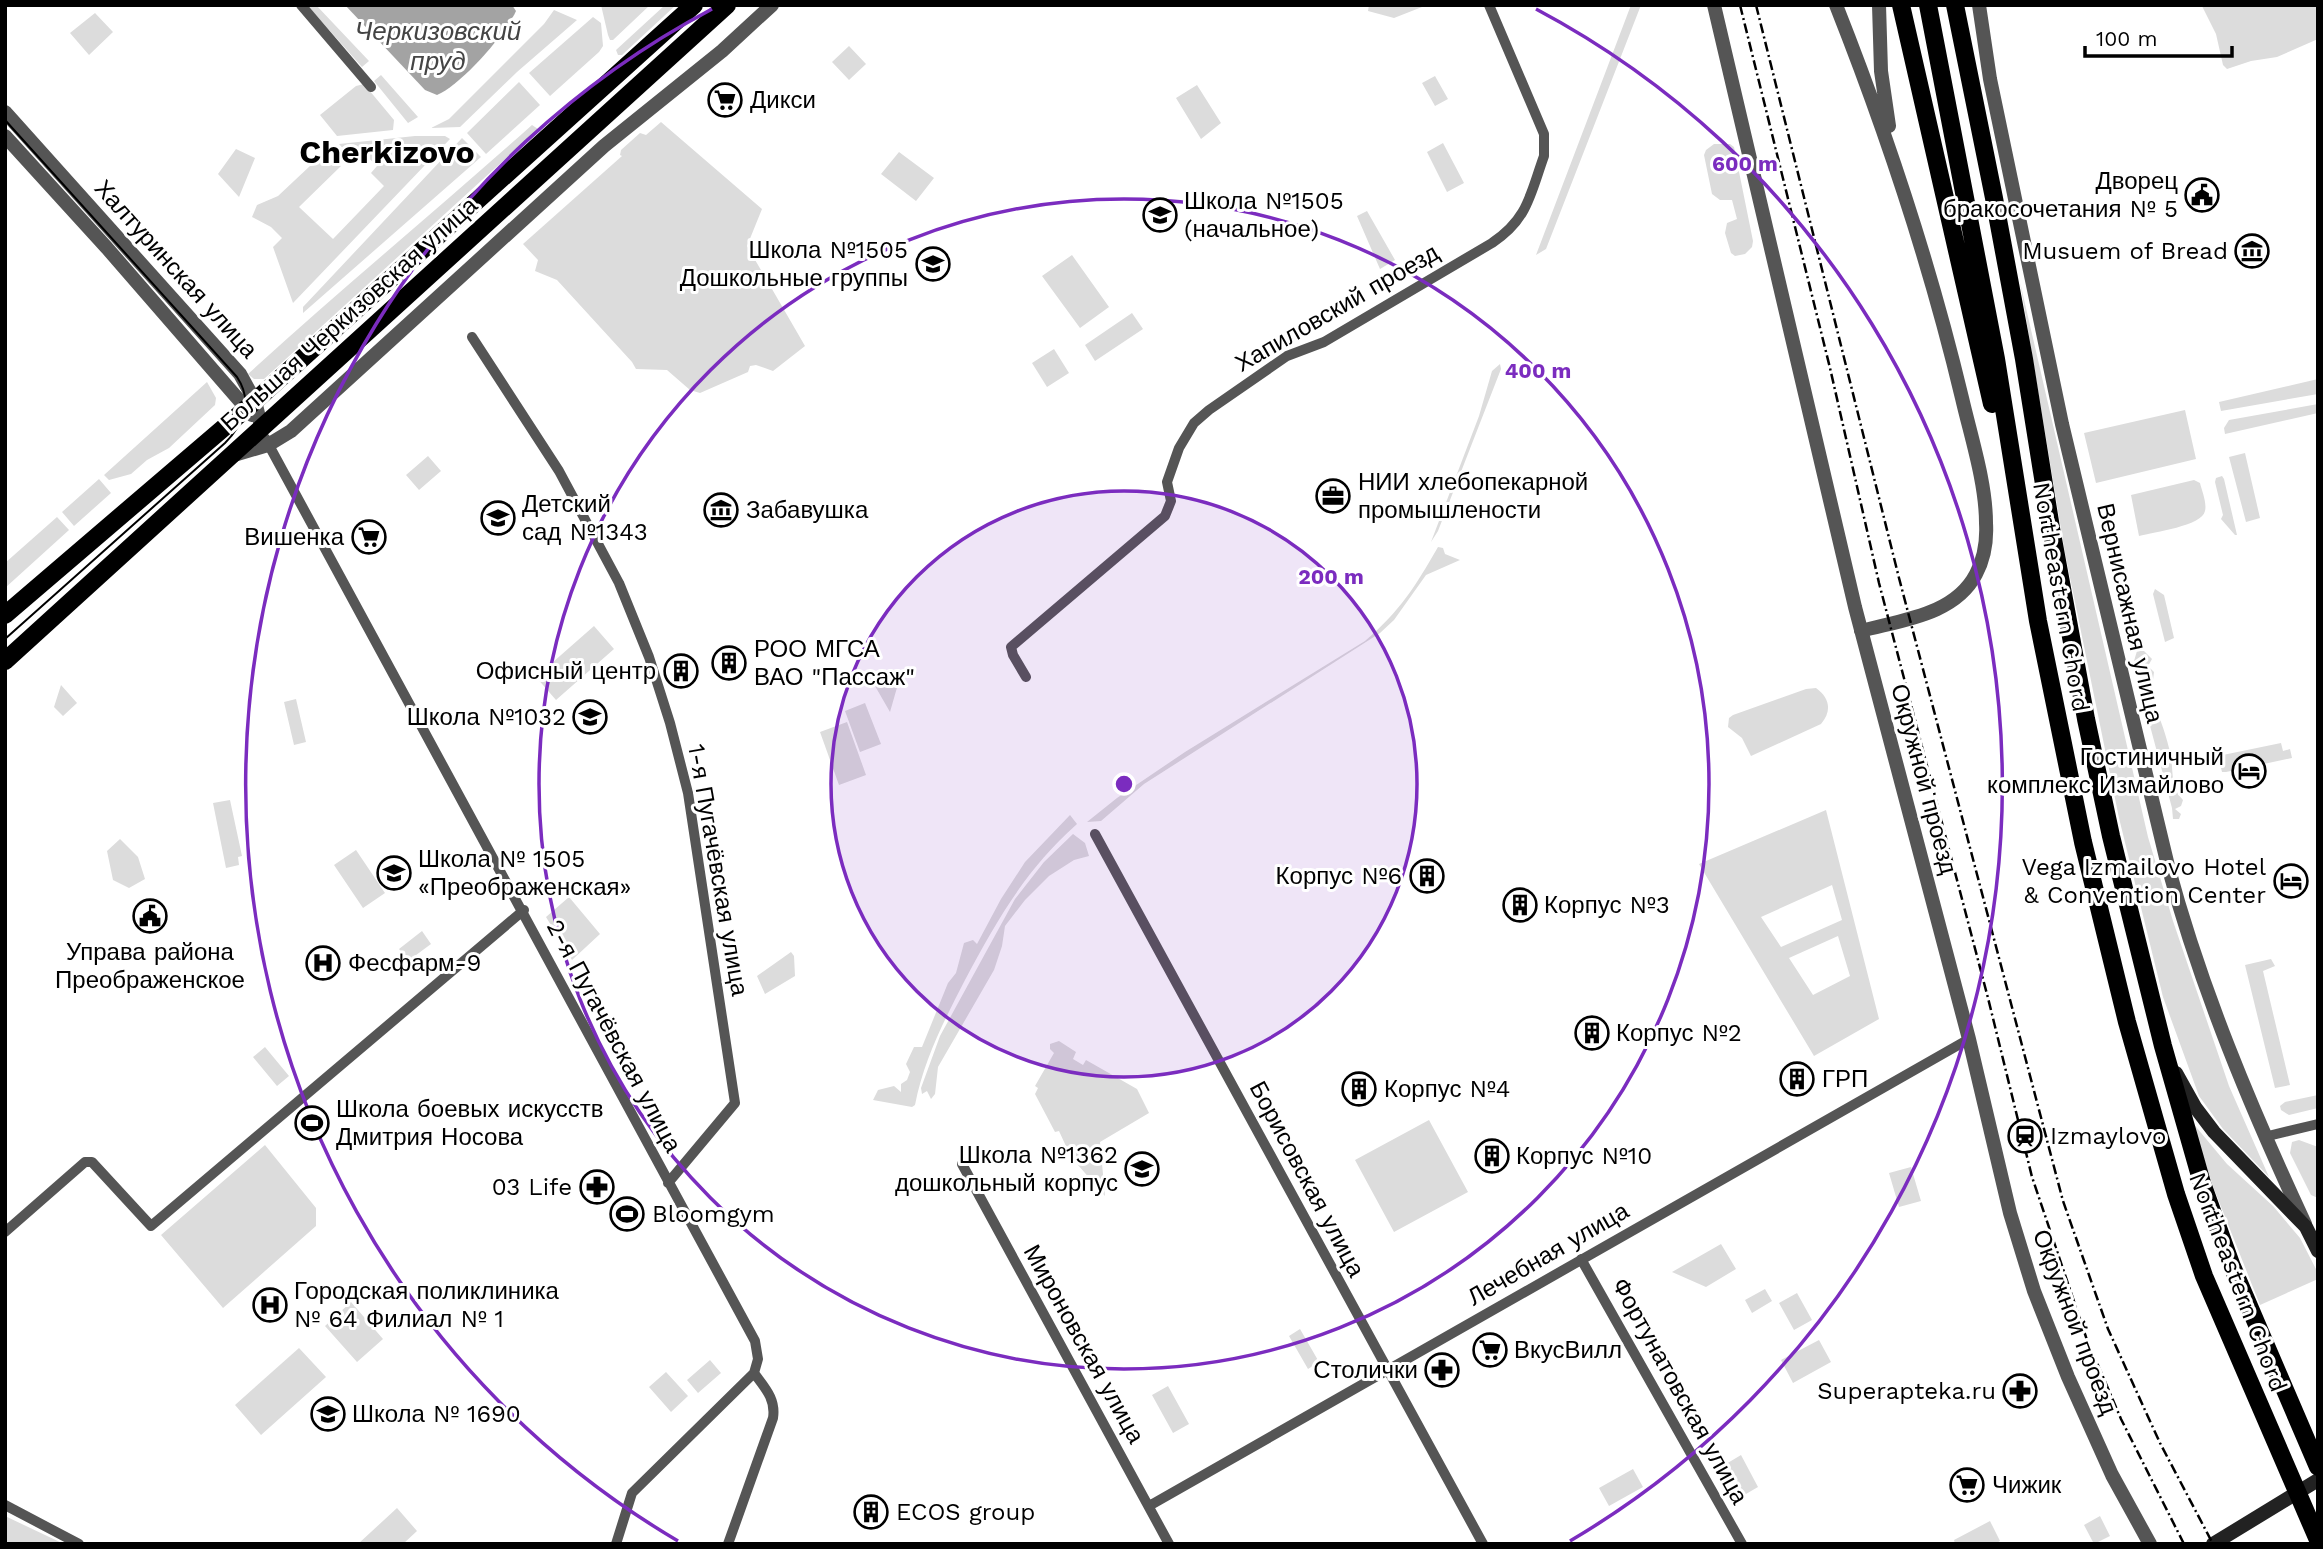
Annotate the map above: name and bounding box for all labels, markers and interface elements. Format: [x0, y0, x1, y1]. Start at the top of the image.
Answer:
scale bar [2085, 14, 2232, 58]
water label: Черкизовский пруд [355, 16, 521, 76]
text: 100 m [2096, 26, 2158, 51]
supermarket icon: Дикси [706, 81, 744, 119]
place label: Дикси [750, 86, 816, 114]
district label: Cherkizovo [299, 133, 475, 171]
text: 600 m [1712, 151, 1778, 176]
place label: Дворец бракосочетания № 5 [1943, 167, 2178, 223]
street label: Халтуринская улица [89, 174, 264, 364]
public building icon: Дворец бракосочетания № 5 [2183, 176, 2221, 214]
place label: Школа №1505 (начальное) [1184, 187, 1344, 243]
street label: Большая Черкизовская улица [215, 191, 484, 437]
school or university icon: Школа №1505 (начальное) [1141, 196, 1179, 234]
museum icon: Musuem of Bread [2233, 232, 2271, 270]
place label: Школа №1505 Дошкольные группы [680, 236, 908, 292]
place label: Musuem of Bread [2022, 237, 2228, 265]
street label: Хапиловский проезд [1230, 238, 1444, 378]
school or university icon: Школа №1505 Дошкольные группы [914, 245, 952, 283]
text: 400 m [1505, 358, 1571, 383]
place label: НИИ хлебопекарной промышлености [1358, 468, 1588, 524]
office icon: НИИ хлебопекарной промышлености [1314, 477, 1352, 515]
street label: Northeastern Chord [2027, 480, 2095, 714]
place label: Детский сад №1343 [522, 490, 648, 546]
museum icon: Забавушка [702, 491, 740, 529]
place label: Забавушка [746, 496, 869, 524]
school or university icon: Детский сад №1343 [479, 499, 517, 537]
street label: Вернисажная улица [2091, 500, 2169, 726]
supermarket icon: Вишенка [350, 518, 388, 556]
place label: Вишенка [244, 523, 345, 551]
text: 200 m [1298, 564, 1364, 589]
place label: РОО МГСА ВАО "Пассаж" [754, 635, 915, 691]
building icon: РОО МГСА ВАО "Пассаж" [710, 644, 748, 682]
building icon: Офисный центр [662, 652, 700, 690]
place label: Офисный центр [476, 657, 656, 685]
street label: Окружной проезд [1885, 681, 1963, 877]
school or university icon: Школа №1032 [571, 698, 609, 736]
place label: Школа №1032 [407, 703, 566, 731]
street label: 1-я Пугачёвская улица [682, 742, 754, 999]
place label: Гостиничный комплекс Измайлово [1987, 743, 2224, 799]
hotel icon: Гостиничный комплекс Измайлово [2230, 752, 2268, 790]
centre of rings [1112, 772, 1136, 796]
place label: Школа № 1505 «Преображенская» [418, 845, 631, 901]
place label: Vega Izmailovo Hotel & Convention Center [2021, 853, 2267, 909]
school or university icon: Школа № 1505 «Преображенская» [375, 854, 413, 892]
building icon: Корпус №6 [1408, 857, 1446, 895]
place label: Корпус №6 [1276, 862, 1402, 890]
hotel icon: Vega Izmailovo Hotel & Convention Center [2272, 862, 2310, 900]
building icon: Корпус №3 [1501, 886, 1539, 924]
place label: Корпус №3 [1544, 891, 1670, 919]
public building icon: Управа района Преображенское [131, 897, 169, 935]
street label: 2-я Пугачёвская улица [541, 915, 687, 1158]
place label: Управа района Преображенское [55, 938, 245, 994]
hospital icon: Фесфарм-9 [304, 944, 342, 982]
place label: Фесфарм-9 [348, 949, 481, 977]
building icon: Корпус №2 [1573, 1014, 1611, 1052]
place label: Корпус №2 [1616, 1019, 1742, 1047]
building icon: ГРП [1778, 1060, 1816, 1098]
place label: ГРП [1822, 1065, 1868, 1093]
building icon: Корпус №4 [1340, 1070, 1378, 1108]
place label: Корпус №4 [1384, 1075, 1511, 1103]
street label: Борисовская улица [1244, 1076, 1371, 1282]
place label: Школа боевых искусств Дмитрия Носова [336, 1095, 603, 1151]
sports icon: Школа боевых искусств Дмитрия Носова [293, 1104, 331, 1142]
station icon: Izmaylovo [2006, 1117, 2044, 1155]
place label: Izmaylovo [2050, 1122, 2167, 1150]
building icon: Корпус №10 [1473, 1137, 1511, 1175]
place label: Школа №1362 дошкольный корпус [895, 1141, 1118, 1197]
place label: Корпус №10 [1516, 1142, 1652, 1170]
school or university icon: Школа №1362 дошкольный корпус [1123, 1150, 1161, 1188]
pharmacy icon: 03 Life [578, 1168, 616, 1206]
street label: Northeastern Chord [2183, 1168, 2293, 1396]
place label: 03 Life [492, 1173, 572, 1201]
sports icon: Bloomgym [608, 1195, 646, 1233]
street label: Лечебная улица [1462, 1196, 1634, 1311]
place label: Bloomgym [652, 1200, 775, 1228]
street label: Окружной проезд [2027, 1226, 2123, 1418]
street label: Мироновская улица [1018, 1240, 1151, 1449]
street label: Фортунатовская улица [1606, 1273, 1754, 1509]
place label: Городская поликлиника № 64 Филиал № 1 [294, 1277, 560, 1333]
hospital icon: Городская поликлиника № 64 Филиал № 1 [251, 1286, 289, 1324]
supermarket icon: ВкусВилл [1471, 1331, 1509, 1369]
place label: ВкусВилл [1514, 1336, 1622, 1364]
pharmacy icon: Столички [1423, 1351, 1461, 1389]
place label: Столички [1313, 1356, 1418, 1384]
pharmacy icon: Superapteka.ru [2001, 1372, 2039, 1410]
place label: Superapteka.ru [1817, 1377, 1996, 1405]
school or university icon: Школа № 1690 [309, 1395, 347, 1433]
place label: Школа № 1690 [352, 1400, 521, 1428]
supermarket icon: Чижик [1948, 1466, 1986, 1504]
place label: Чижик [1992, 1471, 2062, 1499]
building icon: ECOS group [852, 1493, 890, 1531]
place label: ECOS group [896, 1498, 1035, 1526]

